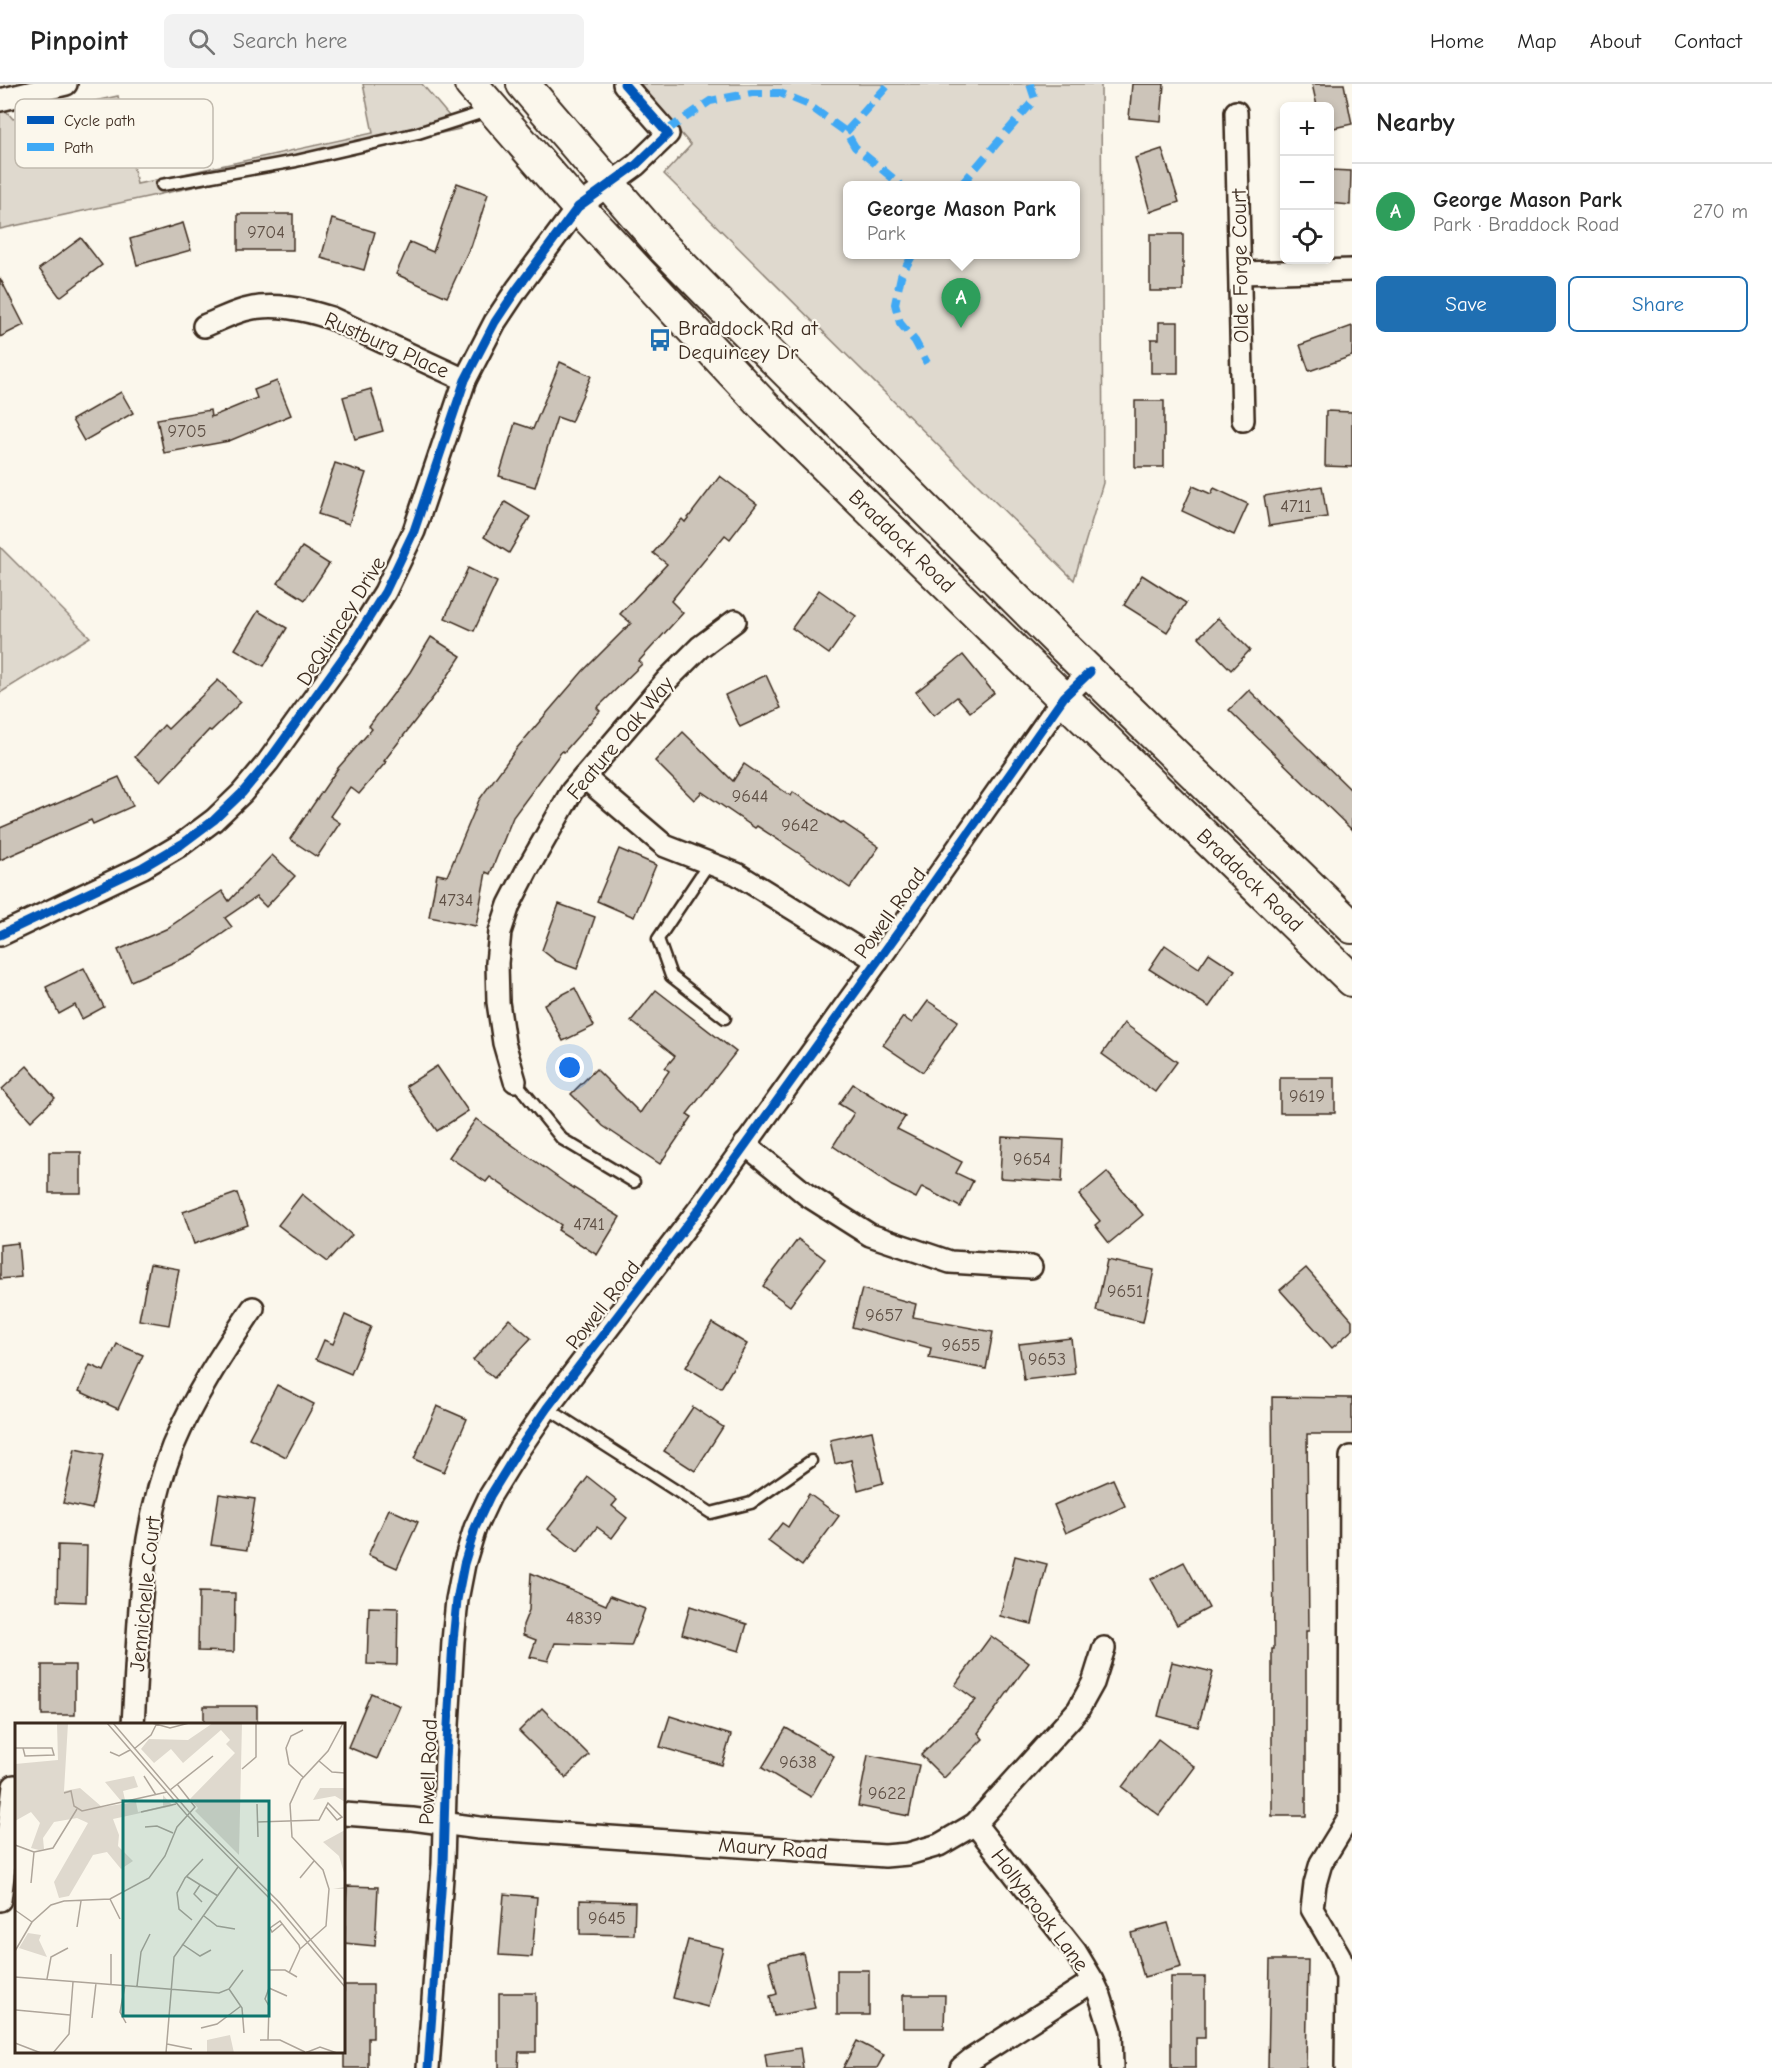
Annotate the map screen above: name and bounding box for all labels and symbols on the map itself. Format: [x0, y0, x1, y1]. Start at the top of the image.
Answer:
legend [15, 99, 213, 168]
text: Cycle path [64, 112, 135, 130]
text: Path [64, 139, 94, 157]
street label: Olde Forge Court [1227, 188, 1253, 343]
house number: 9704 [247, 222, 285, 243]
pin: A [942, 278, 980, 328]
street label: Rustburg Place [321, 307, 453, 383]
place label: Braddock Rd at Dequincey Dr [678, 316, 819, 364]
bus stop icon: Braddock Rd at Dequincey Dr [647, 327, 673, 353]
house number: 9705 [168, 421, 206, 442]
street label: Braddock Road [844, 485, 960, 597]
house number: 4711 [1280, 496, 1312, 517]
street label: DeQuincey Drive [292, 552, 390, 690]
street label: Feature Oak Way [562, 671, 679, 804]
house number: 9644 [732, 786, 768, 807]
house number: 9642 [781, 815, 819, 836]
street label: Braddock Road [1192, 824, 1308, 936]
street label: Powell Road [849, 863, 931, 963]
house number: 4734 [438, 890, 474, 911]
your location [555, 1053, 584, 1082]
house number: 9619 [1289, 1086, 1325, 1107]
house number: 9654 [1013, 1149, 1051, 1170]
house number: 4741 [573, 1214, 605, 1235]
street label: Powell Road [561, 1256, 645, 1354]
house number: 9651 [1107, 1281, 1143, 1302]
house number: 9657 [865, 1305, 903, 1326]
house number: 9655 [942, 1335, 980, 1356]
house number: 9653 [1028, 1349, 1066, 1370]
street label: Jennichelle Court [125, 1514, 165, 1673]
house number: 4839 [566, 1608, 602, 1629]
street label: Powell Road [414, 1719, 442, 1825]
inset map [15, 1723, 345, 2053]
house number: 9638 [779, 1752, 817, 1773]
house number: 9622 [868, 1783, 906, 1804]
street label: Maury Road [718, 1832, 828, 1864]
street label: Hollybrook Lane [986, 1844, 1094, 1976]
house number: 9645 [588, 1908, 626, 1929]

